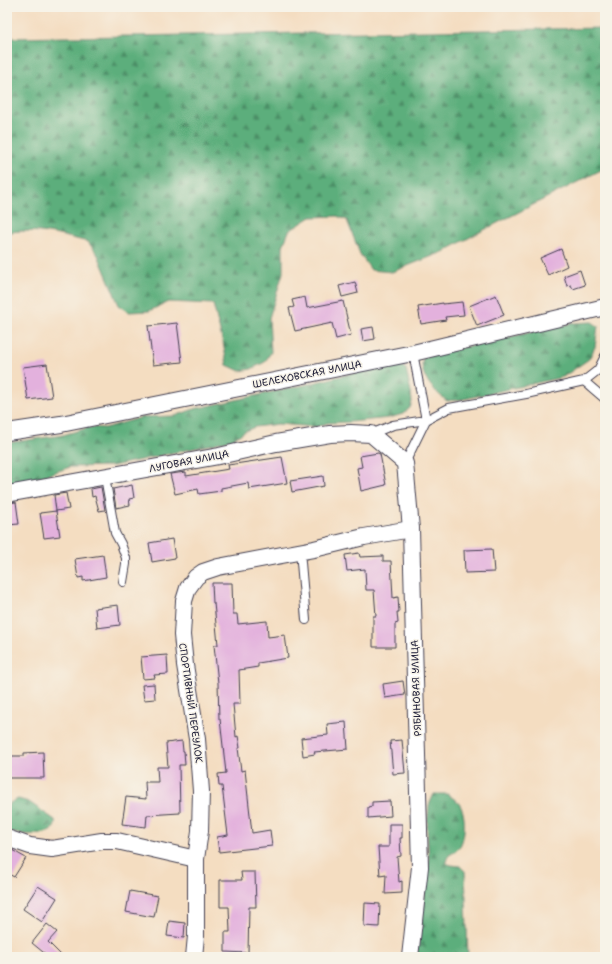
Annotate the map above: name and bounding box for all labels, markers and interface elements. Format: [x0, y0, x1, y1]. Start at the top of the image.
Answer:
street label: ШЕЛЕХОВСКАЯ УЛИЦА [251, 357, 363, 391]
street label: ЛУГОВАЯ УЛИЦА [148, 447, 230, 475]
street label: РЯБИНОВАЯ УЛИЦА [408, 640, 424, 736]
street label: СПОРТИВНЫЙ ПЕРЕУЛОК [176, 642, 206, 764]

